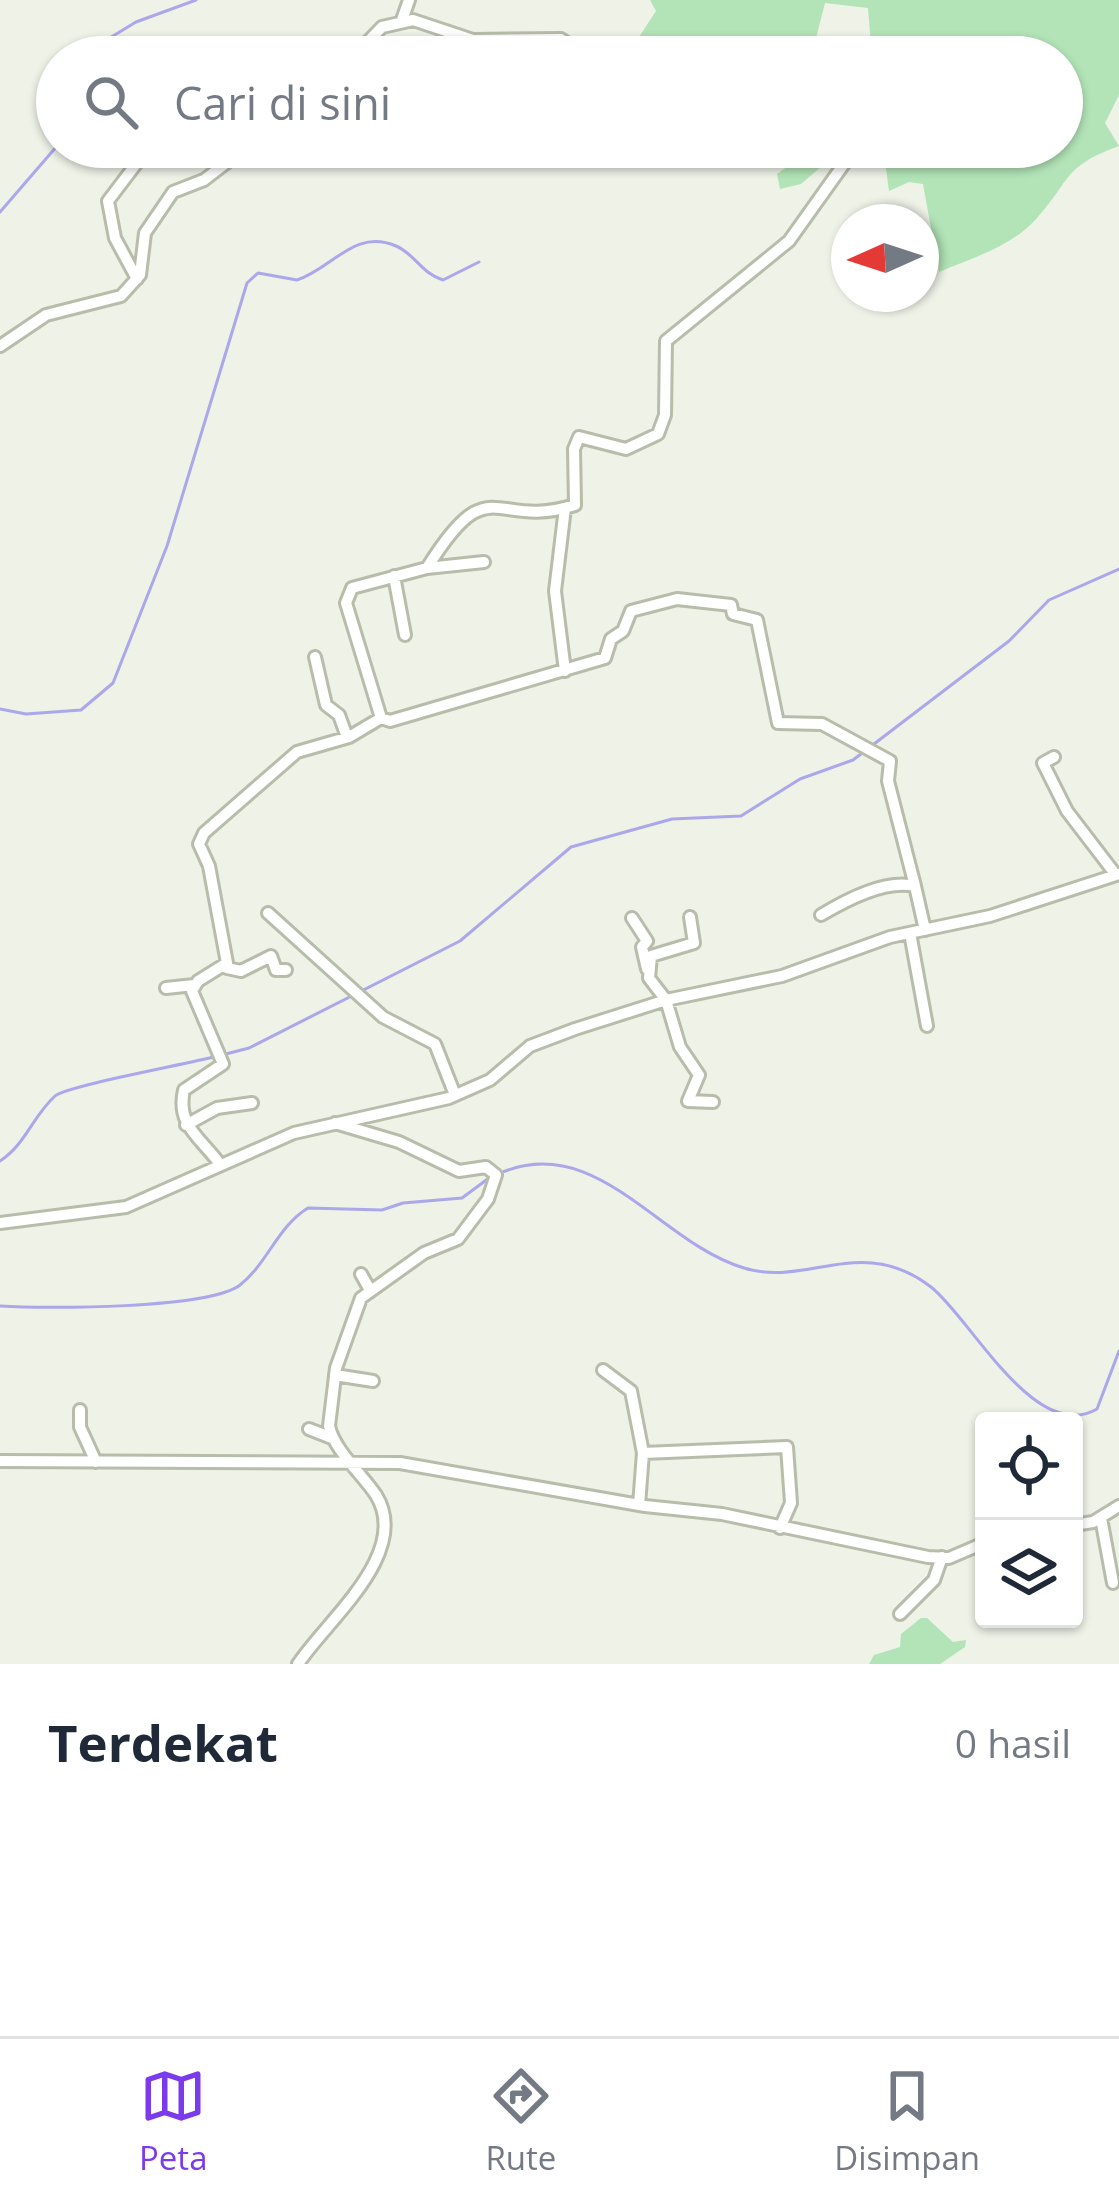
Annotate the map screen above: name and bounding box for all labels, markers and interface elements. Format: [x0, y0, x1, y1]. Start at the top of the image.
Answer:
search box [36, 36, 1083, 168]
icon: search [78, 69, 144, 135]
text: Cari di sini [174, 72, 391, 133]
north arrow [831, 204, 939, 312]
map controls [975, 1412, 1083, 1628]
button: locate [975, 1412, 1083, 1520]
button: layers [975, 1520, 1083, 1628]
text: Terdekat [48, 1707, 278, 1777]
text: 0 hasil [955, 1716, 1071, 1769]
tab: Peta [139, 2063, 207, 2180]
tab: Rute [485, 2063, 556, 2180]
tab: Disimpan [834, 2063, 980, 2180]

